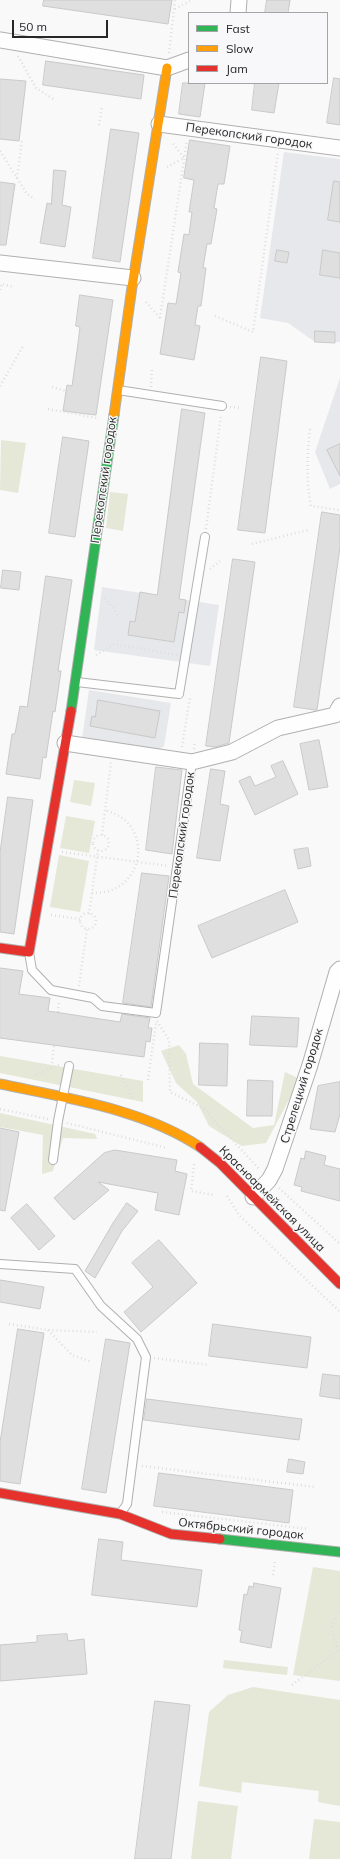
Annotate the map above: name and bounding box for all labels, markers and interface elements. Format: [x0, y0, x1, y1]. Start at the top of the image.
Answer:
scale bar [14, 12, 110, 38]
legend [188, 12, 328, 84]
text: 50 m [19, 19, 47, 34]
text: Fast [226, 21, 250, 36]
text: Slow [226, 41, 254, 56]
text: Jam [226, 61, 248, 76]
street label: Перекопский городок [185, 120, 313, 152]
street label: Перекопский городок [88, 416, 120, 544]
street label: Перекопский городок [166, 771, 198, 899]
street label: Стрелецкий городок [278, 1027, 326, 1145]
street label: Красноармейская улица [216, 1143, 328, 1255]
street label: Октябрьский городок [178, 1515, 304, 1543]

